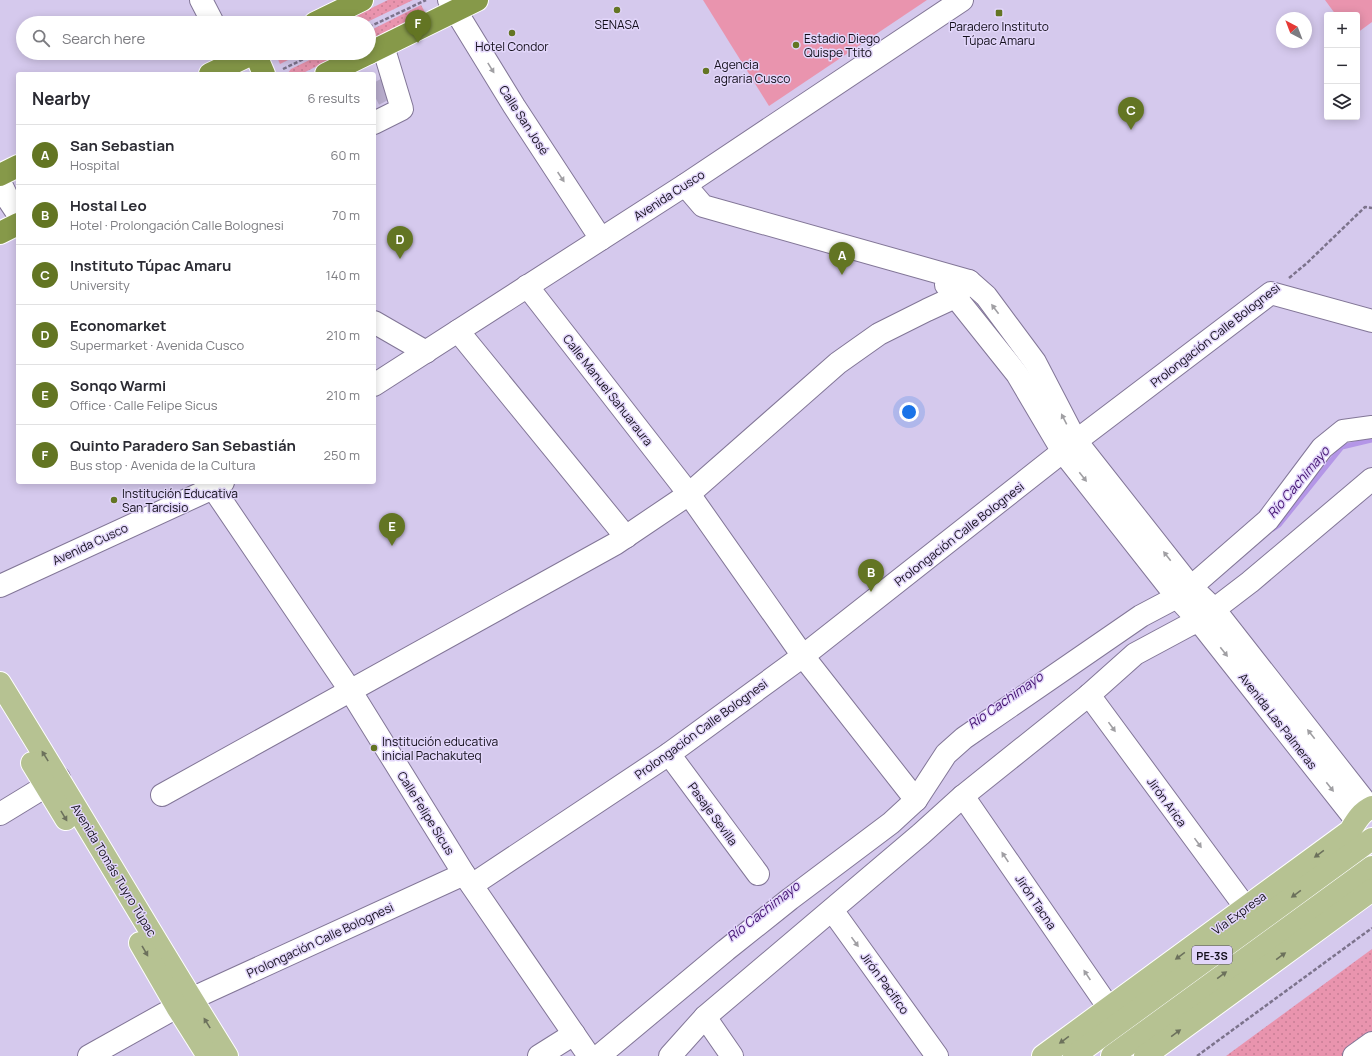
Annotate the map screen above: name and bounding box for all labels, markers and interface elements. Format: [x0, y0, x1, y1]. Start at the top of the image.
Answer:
marker: SENASA [612, 5, 622, 15]
marker: Paradero Instituto Túpac Amaru [994, 8, 1004, 18]
pin: F [405, 10, 431, 43]
north arrow [1276, 12, 1312, 48]
map controls [1324, 12, 1360, 120]
button: + [1324, 12, 1360, 48]
search box [16, 16, 376, 60]
place label: SENASA [595, 16, 640, 33]
place label: Paradero Instituto Túpac Amaru [949, 18, 1049, 49]
icon: search [30, 27, 52, 49]
text: Search here [62, 28, 145, 49]
marker: Hotel Condor [507, 28, 517, 38]
place label: Estadio Diego Quispe Ttito [804, 30, 880, 61]
place label: Hotel Condor [475, 38, 549, 55]
marker: Estadio Diego Quispe Ttito [791, 40, 801, 50]
button: − [1324, 48, 1360, 84]
place label: Agencia agraria Cusco [714, 56, 790, 87]
one-way arrow [487, 62, 494, 74]
marker: Agencia agraria Cusco [701, 66, 711, 76]
street label: Calle San José [495, 82, 553, 158]
button: layers [1324, 84, 1360, 120]
text: Nearby [32, 87, 90, 110]
text: 6 results [308, 89, 360, 107]
pin: C [1118, 97, 1144, 130]
text: San Sebastian [70, 135, 175, 156]
text: A [41, 146, 49, 164]
text: 60 m [330, 146, 360, 164]
text: Hospital [70, 156, 120, 174]
street label: Avenida Cusco [630, 166, 708, 224]
one-way arrow [557, 172, 565, 182]
text: Hostal Leo [70, 195, 147, 216]
text: B [41, 206, 49, 224]
text: 70 m [332, 206, 360, 224]
text: Hotel · Prolongación Calle Bolognesi [70, 216, 284, 234]
pin: D [387, 226, 413, 259]
pin: A [829, 242, 855, 275]
text: Instituto Túpac Amaru [70, 255, 231, 276]
text: C [40, 266, 50, 284]
text: 140 m [326, 266, 360, 284]
text: University [70, 276, 130, 294]
street label: Prolongación Calle Bolognesi [1147, 279, 1283, 391]
one-way arrow [991, 303, 1000, 314]
text: Economarket [70, 315, 167, 336]
text: D [40, 326, 50, 344]
text: 210 m [326, 326, 360, 344]
street label: Calle Manuel Sahuaraura [559, 331, 657, 449]
text: Supermarket · Avenida Cusco [70, 336, 244, 354]
text: Sonqo Warmi [70, 375, 166, 396]
text: E [41, 386, 49, 404]
text: 210 m [326, 386, 360, 404]
text: Office · Calle Felipe Sicus [70, 396, 218, 414]
your location [899, 402, 919, 422]
one-way arrow [1061, 413, 1068, 424]
text: Quinto Paradero San Sebastián [70, 435, 296, 456]
water label: Río Cachimayo [1263, 441, 1334, 522]
text: F [42, 446, 48, 464]
text: 250 m [324, 446, 360, 464]
text: Bus stop · Avenida de la Cultura [70, 456, 256, 474]
one-way arrow [1079, 471, 1087, 482]
street label: Prolongación Calle Bolognesi [891, 478, 1027, 590]
place label: Institución Educativa San Tarcisio [122, 485, 238, 516]
marker: Institución Educativa San Tarcisio [109, 495, 119, 505]
pin: E [379, 513, 405, 546]
street label: Avenida Cusco [49, 519, 131, 569]
one-way arrow [1162, 551, 1171, 562]
pin: B [858, 559, 884, 592]
one-way arrow [1219, 647, 1228, 658]
water label: Río Cachimayo [964, 667, 1047, 733]
street label: Avenida Las Palmeras [1235, 669, 1321, 773]
street label: Prolongación Calle Bolognesi [631, 675, 771, 783]
one-way arrow [1108, 721, 1116, 732]
one-way arrow [1307, 728, 1315, 739]
place label: Institución educativa inicial Pachakuteq [382, 733, 498, 764]
marker: Institución educativa inicial Pachakuteq [369, 743, 379, 753]
one-way arrow [42, 750, 49, 762]
street label: Calle Felipe Sicus [393, 768, 459, 858]
street label: Jirón Arica [1143, 774, 1191, 830]
street label: Pasaje Sevilla [684, 779, 742, 849]
one-way arrow [1326, 782, 1334, 793]
street label: Avenida Tomás Tuyro Túpac [67, 800, 161, 940]
one-way arrow [60, 810, 67, 822]
one-way arrow [1193, 837, 1202, 848]
one-way arrow [1314, 850, 1324, 858]
one-way arrow [1001, 851, 1009, 862]
street label: Jirón Tacna [1011, 871, 1061, 933]
water label: Río Cachimayo [723, 876, 804, 945]
street label: Vía Expresa [1208, 888, 1270, 938]
one-way arrow [1291, 890, 1302, 898]
street label: Prolongación Calle Bolognesi [244, 898, 396, 982]
one-way arrow [851, 936, 859, 947]
one-way arrow [142, 945, 149, 957]
road number: PE-3S [1192, 946, 1232, 964]
street label: Jirón Pacifico [857, 949, 913, 1017]
one-way arrow [1175, 951, 1185, 959]
one-way arrow [1276, 952, 1287, 960]
one-way arrow [1083, 970, 1091, 981]
one-way arrow [1217, 971, 1228, 979]
one-way arrow [203, 1017, 210, 1029]
one-way arrow [1171, 1029, 1182, 1037]
one-way arrow [1058, 1036, 1069, 1045]

